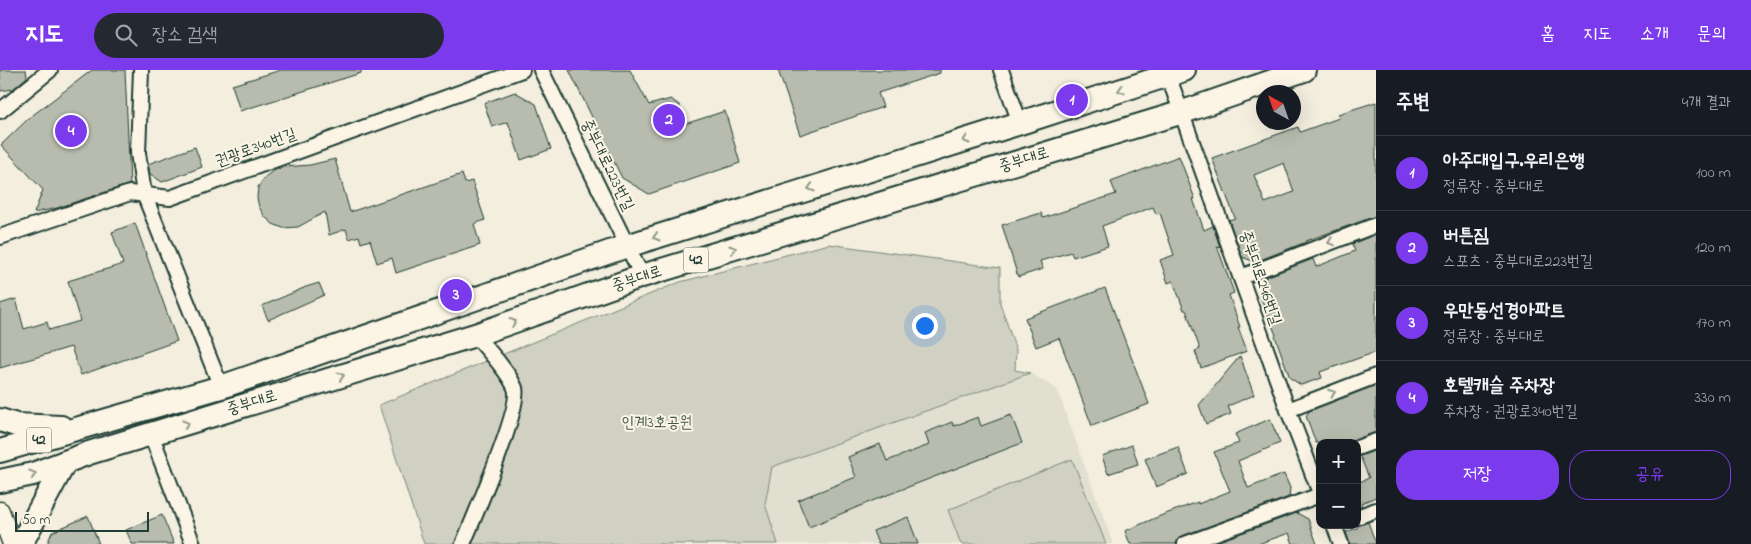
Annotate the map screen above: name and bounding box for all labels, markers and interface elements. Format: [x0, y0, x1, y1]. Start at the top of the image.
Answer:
search box [94, 13, 444, 58]
text: 지도 [25, 18, 64, 53]
icon: search [112, 21, 140, 49]
text: 장소 검색 [152, 22, 218, 49]
text: 홈 [1541, 22, 1555, 48]
text: 지도 [1583, 22, 1612, 48]
text: 소개 [1640, 22, 1669, 48]
text: 문의 [1697, 22, 1726, 48]
pin: 1 [1056, 81, 1088, 119]
one-way arrow [1118, 85, 1126, 95]
north arrow [1256, 85, 1301, 130]
text: 주변 [1396, 88, 1430, 118]
text: 4개 결과 [1682, 91, 1731, 115]
pin: 2 [653, 101, 685, 139]
pin: 4 [55, 112, 87, 150]
street label: 중부대로223번길 [574, 115, 640, 215]
street label: 권광로340번길 [212, 122, 300, 174]
one-way arrow [963, 134, 971, 144]
street label: 중부대로 [996, 141, 1052, 179]
text: 아주대입구.우리은행 [1443, 148, 1584, 175]
text: 1 [1409, 161, 1415, 185]
text: 100 m [1696, 161, 1731, 185]
text: 정류장 · 중부대로 [1443, 175, 1545, 199]
one-way arrow [808, 183, 816, 193]
text: 버튼짐 [1443, 223, 1489, 250]
street label: 중부대로246번길 [1233, 227, 1287, 329]
one-way arrow [653, 231, 661, 241]
one-way arrow [1327, 236, 1335, 246]
text: 2 [1408, 236, 1416, 260]
text: 120 m [1695, 236, 1731, 260]
one-way arrow [729, 244, 737, 254]
road number: 42 [684, 248, 708, 272]
text: 스포츠 · 중부대로223번길 [1443, 250, 1593, 274]
street label: 중부대로 [609, 260, 665, 298]
pin: 3 [440, 276, 472, 314]
text: 우만동선경아파트 [1443, 298, 1565, 325]
text: 3 [1409, 311, 1415, 335]
text: 170 m [1696, 311, 1731, 335]
your location [912, 313, 938, 339]
one-way arrow [508, 318, 517, 328]
text: 정류장 · 중부대로 [1443, 325, 1545, 349]
one-way arrow [337, 372, 345, 382]
text: 호텔캐슬 주차장 [1443, 373, 1555, 400]
street label: 중부대로 [224, 384, 280, 422]
text: 4 [1409, 386, 1415, 410]
text: 330 m [1694, 386, 1731, 410]
one-way arrow [1327, 389, 1336, 399]
text: 주차장 · 권광로340번길 [1443, 400, 1578, 424]
park label: 인계3호공원 [622, 411, 692, 435]
one-way arrow [181, 419, 189, 429]
road number: 42 [26, 428, 52, 452]
map controls [1316, 439, 1361, 529]
button: + [1316, 439, 1361, 484]
button: 저장 [1396, 450, 1559, 500]
button: 공유 [1569, 450, 1731, 500]
one-way arrow [28, 469, 37, 479]
button: − [1316, 484, 1361, 529]
scale bar [15, 509, 149, 532]
text: 50 m [22, 510, 50, 531]

